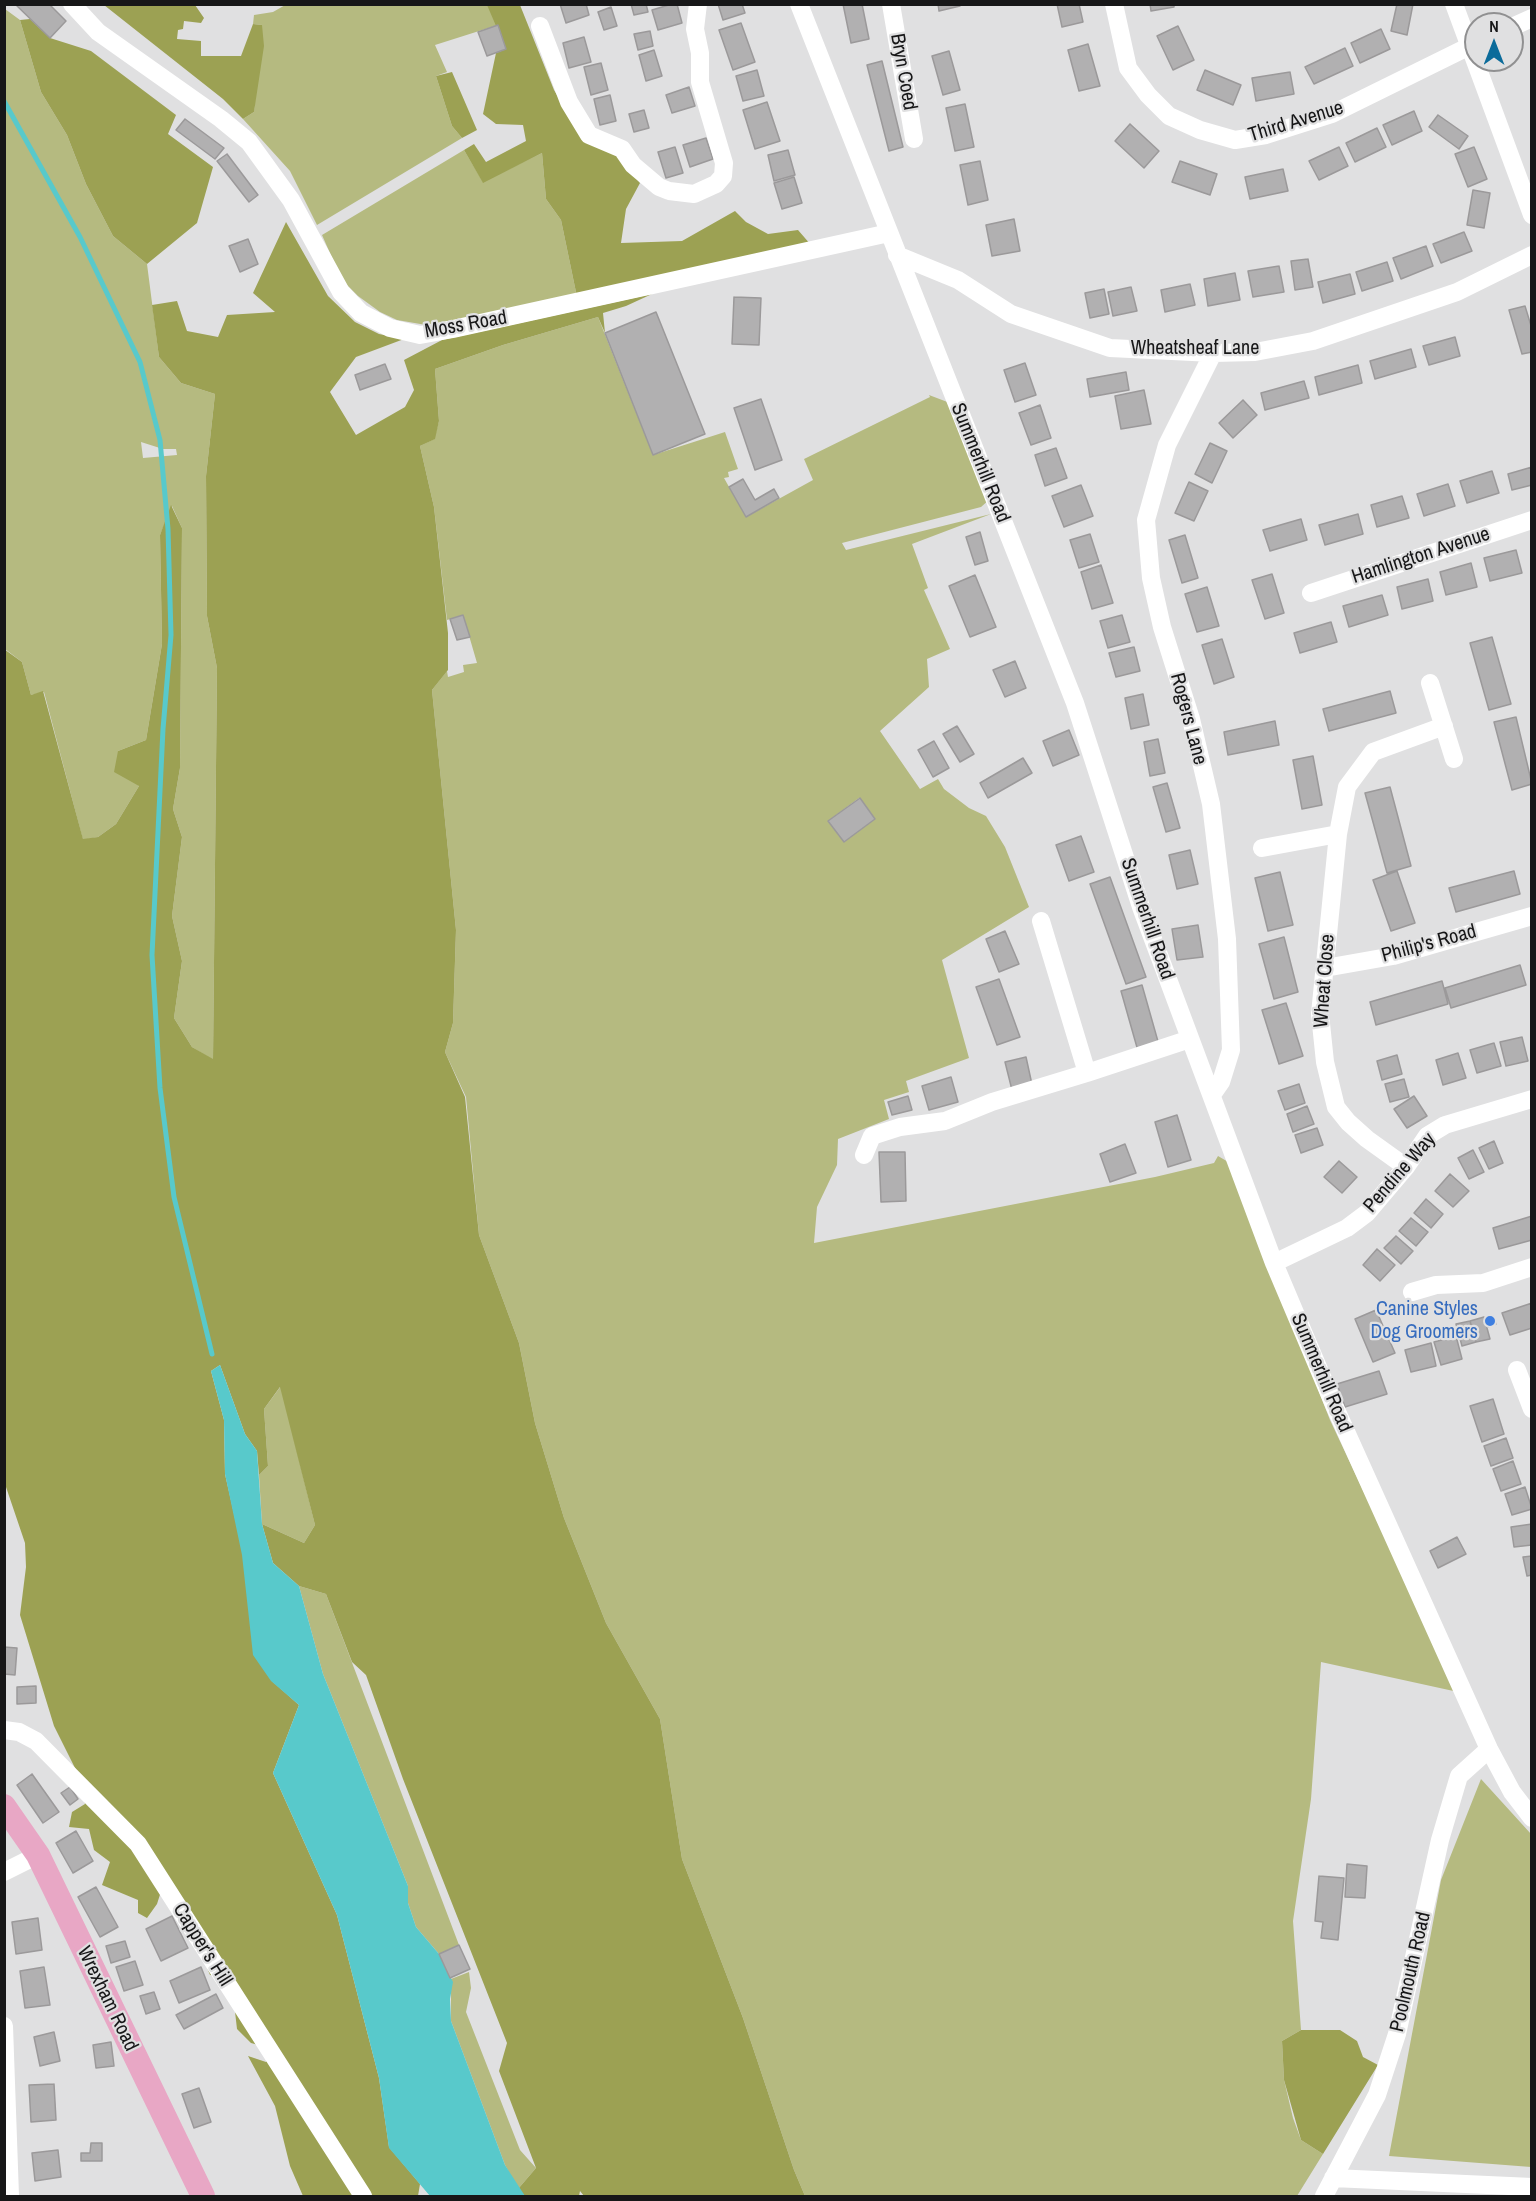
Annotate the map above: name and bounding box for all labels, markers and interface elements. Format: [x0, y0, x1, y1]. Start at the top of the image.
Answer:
north arrow [1464, 12, 1524, 72]
text: N [1489, 15, 1499, 37]
street label: Bryn Coed [884, 32, 922, 112]
street label: Third Avenue [1246, 96, 1346, 148]
street label: Moss Road [423, 306, 509, 344]
street label: Wheatsheaf Lane [1131, 337, 1259, 361]
street label: Summerhill Road [945, 400, 1015, 526]
street label: Hamlington Avenue [1349, 522, 1493, 590]
street label: Rogers Lane [1164, 671, 1212, 767]
street label: Summerhill Road [1115, 855, 1179, 983]
street label: Philip's Road [1379, 920, 1479, 968]
street label: Wheat Close [1310, 933, 1340, 1029]
street label: Pendine Way [1359, 1128, 1441, 1218]
place label: Canine Styles Dog Groomers [1370, 1298, 1478, 1345]
street label: Summerhill Road [1285, 1310, 1357, 1436]
marker: Canine Styles Dog Groomers [1483, 1314, 1497, 1328]
street label: Capper's Hill [167, 1899, 237, 1991]
street label: Poolmouth Road [1386, 1910, 1436, 2034]
street label: Wrexham Road [71, 1943, 143, 2055]

